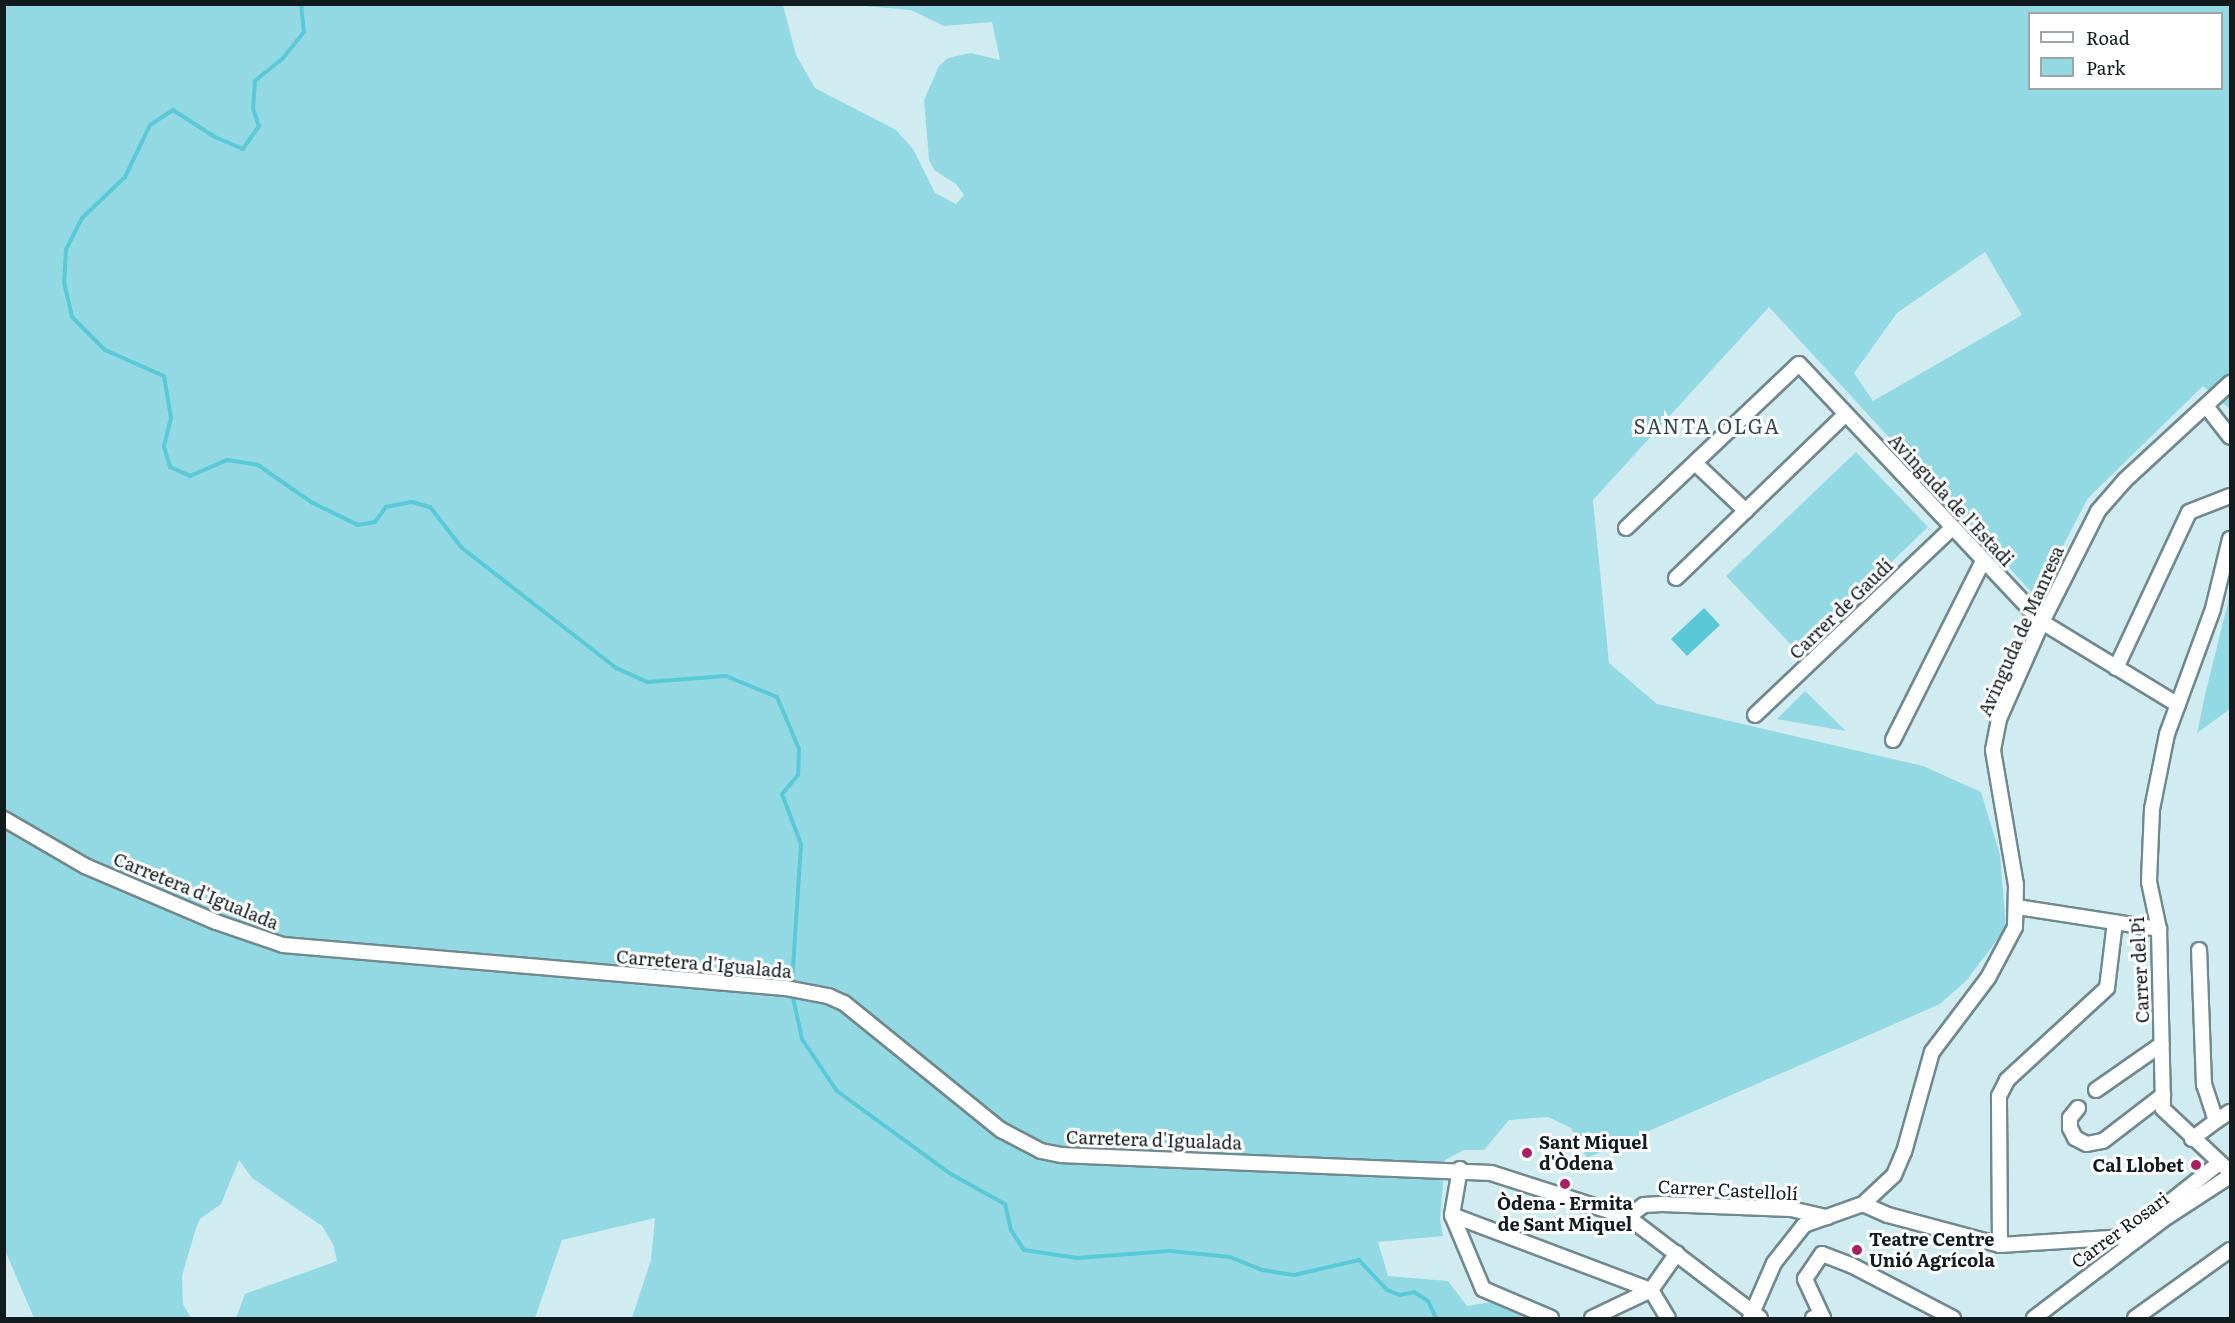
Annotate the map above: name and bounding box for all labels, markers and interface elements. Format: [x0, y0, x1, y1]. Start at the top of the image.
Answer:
legend [2028, 12, 2223, 90]
text: Road [2086, 24, 2130, 51]
text: Park [2086, 54, 2125, 81]
district label: SANTA OLGA [1634, 413, 1780, 437]
street label: Avinguda de l'Estadi [1884, 429, 2018, 571]
street label: Avinguda de Manresa [1974, 543, 2068, 719]
street label: Carrer de Gaudí [1785, 554, 1897, 664]
street label: Carretera d'Igualada [110, 848, 282, 934]
street label: Carrer del Pi [2126, 916, 2154, 1024]
street label: Carretera d'Igualada [615, 946, 793, 982]
street label: Carretera d'Igualada [1066, 1126, 1242, 1154]
place label: Sant Miquel d'Òdena [1539, 1132, 1648, 1174]
marker: Sant Miquel d'Òdena [1520, 1146, 1534, 1160]
place label: Cal Llobet [2092, 1154, 2184, 1176]
marker: Cal Llobet [2189, 1158, 2203, 1172]
street label: Carrer Castellolí [1657, 1176, 1799, 1204]
marker: Òdena - Ermita de Sant Miquel [1558, 1177, 1572, 1191]
street label: Carrer Rosari [2067, 1187, 2173, 1273]
place label: Òdena - Ermita de Sant Miquel [1497, 1193, 1633, 1236]
place label: Teatre Centre Unió Agrícola [1869, 1229, 1995, 1272]
marker: Teatre Centre Unió Agrícola [1850, 1243, 1864, 1257]

